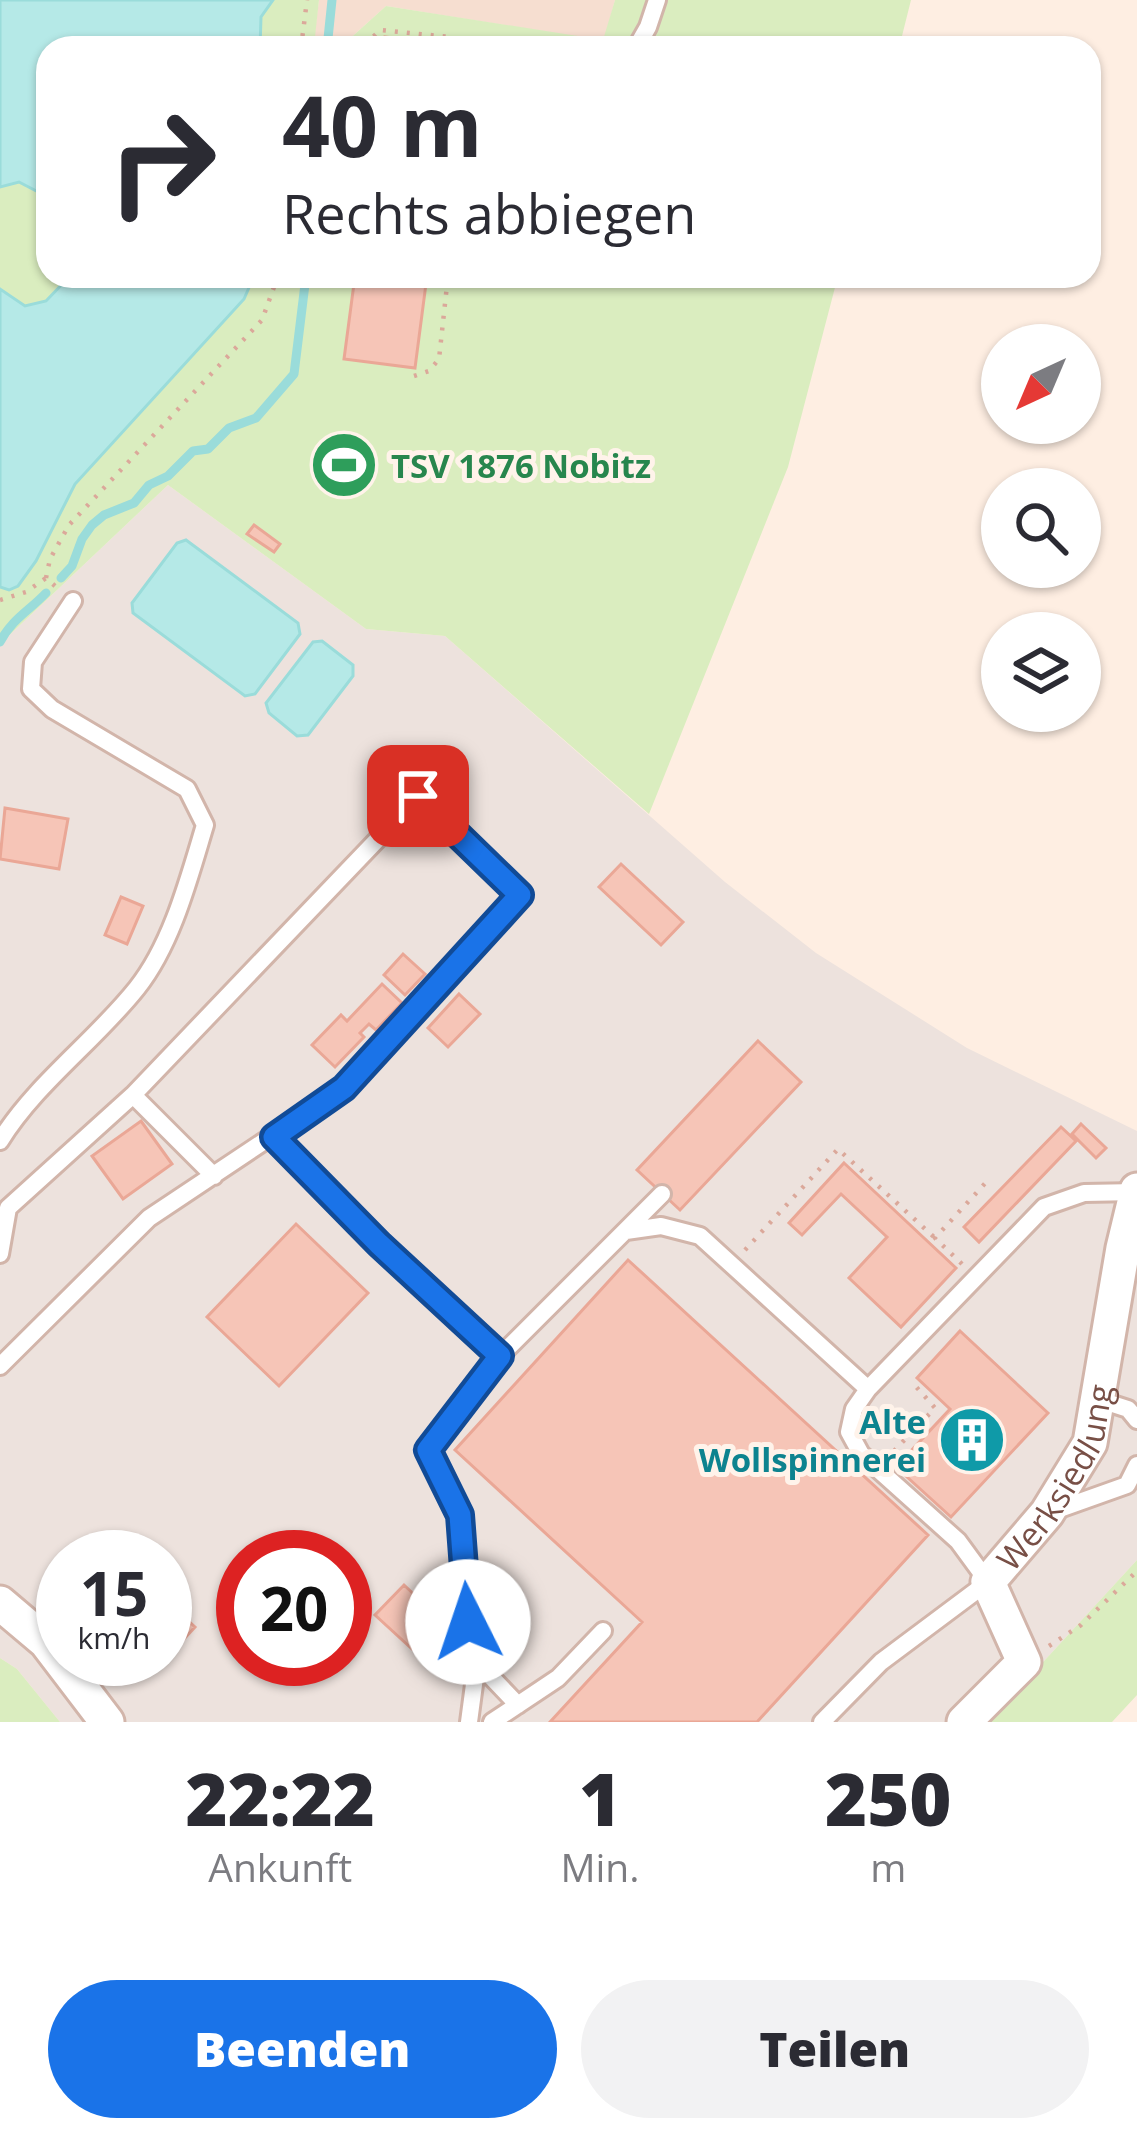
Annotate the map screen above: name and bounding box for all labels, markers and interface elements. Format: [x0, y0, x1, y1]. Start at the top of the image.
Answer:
text: 40 m [282, 67, 482, 182]
icon: right [84, 84, 240, 240]
text: Rechts abbiegen [282, 176, 696, 250]
north arrow [981, 324, 1101, 444]
map controls [981, 324, 1101, 732]
sports icon: TSV 1876 Nobitz [309, 430, 379, 500]
place label: TSV 1876 Nobitz [391, 443, 651, 488]
button: search [981, 468, 1101, 588]
button: layers [981, 612, 1101, 732]
pin [367, 745, 469, 847]
icon: arrive [385, 763, 451, 829]
street label: Werksiedlung [986, 1381, 1122, 1579]
place label: Alte Wollspinnerei [699, 1399, 926, 1482]
building icon: Alte Wollspinnerei [937, 1405, 1007, 1475]
speed limit sign: 20 [216, 1530, 372, 1686]
text: 15 [80, 1552, 148, 1634]
position arrow [405, 1559, 531, 1685]
text: km/h [78, 1617, 150, 1658]
text: 22:22 [185, 1749, 375, 1847]
text: 1 [579, 1749, 621, 1847]
text: 250 [825, 1749, 952, 1847]
text: Ankunft [208, 1840, 352, 1893]
text: Min. [560, 1840, 640, 1893]
text: m [870, 1840, 906, 1893]
button: Beenden [48, 1980, 557, 2118]
button: Teilen [581, 1980, 1089, 2118]

